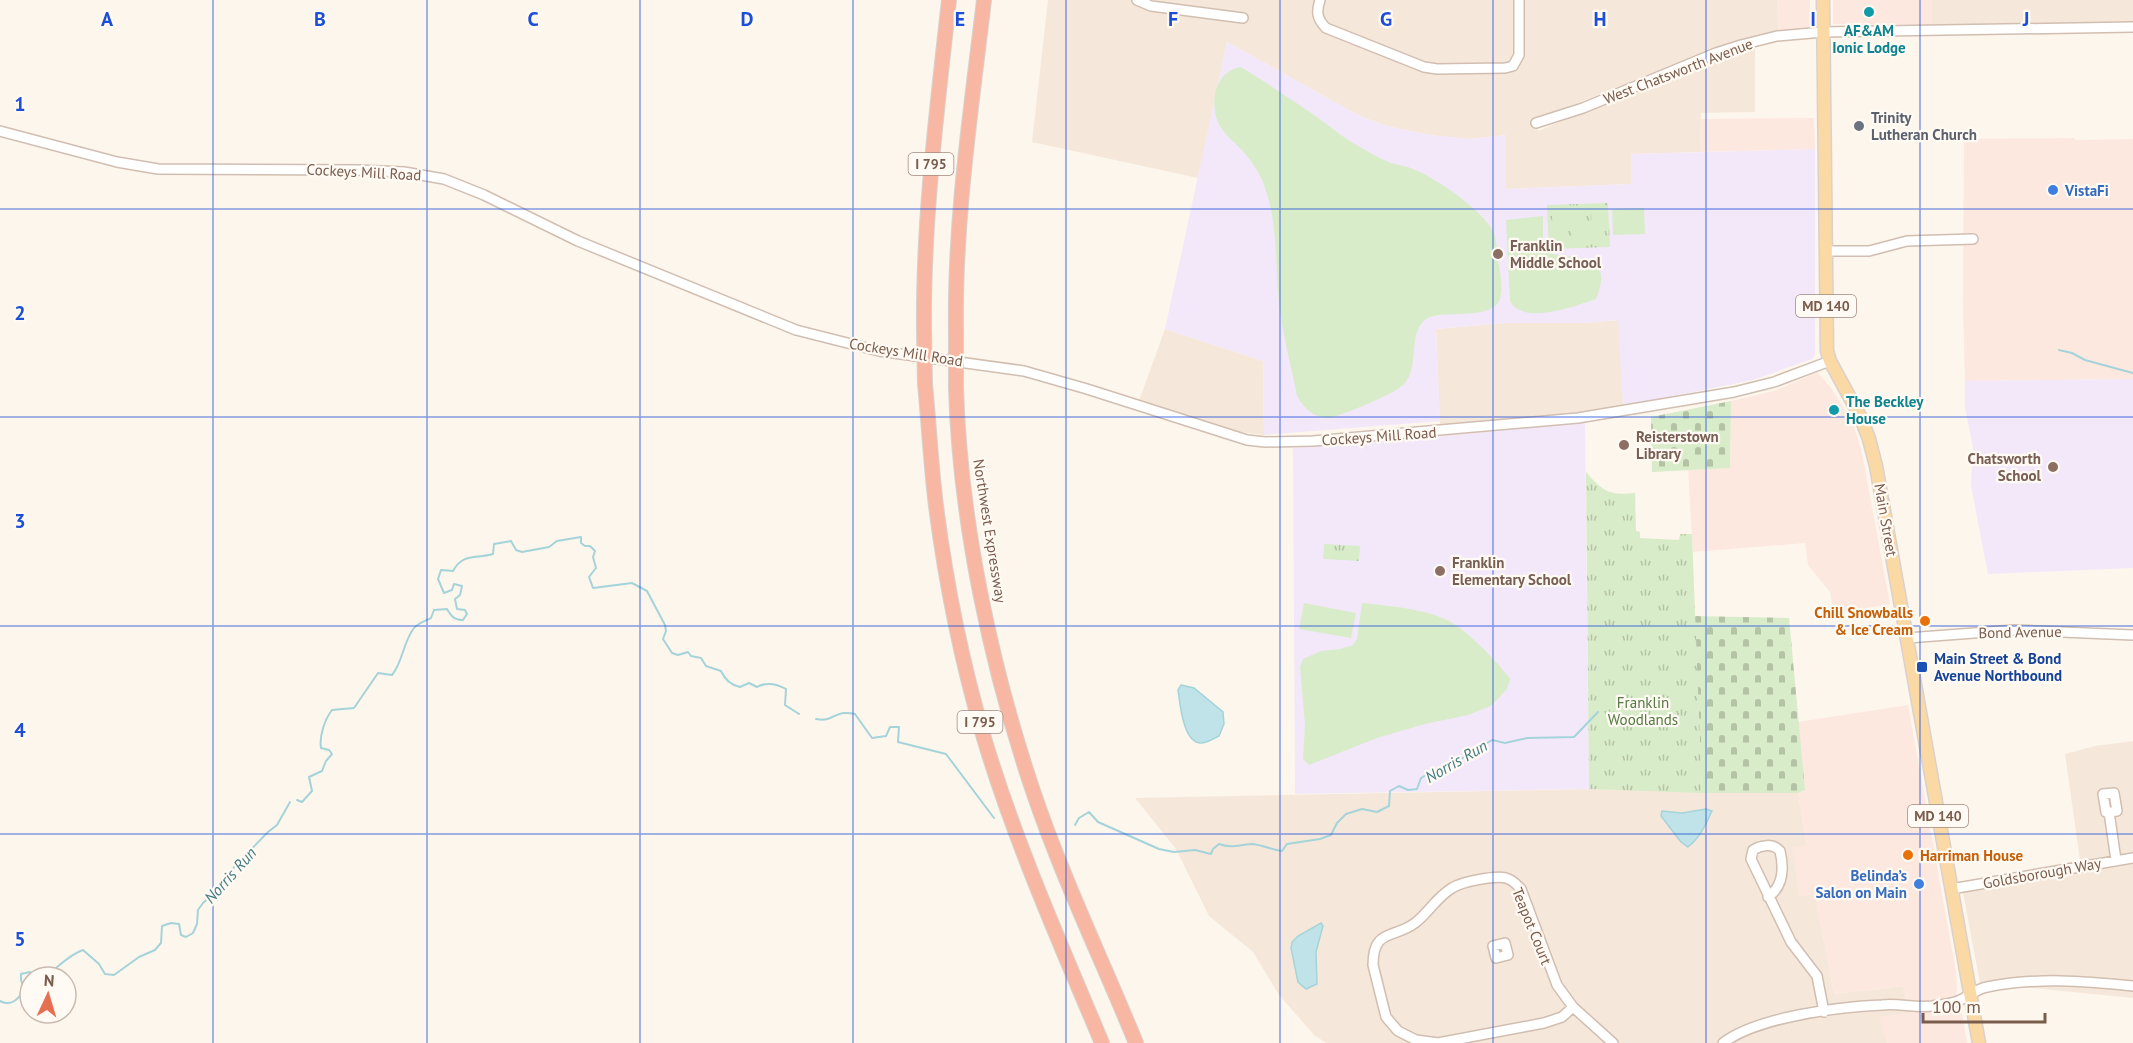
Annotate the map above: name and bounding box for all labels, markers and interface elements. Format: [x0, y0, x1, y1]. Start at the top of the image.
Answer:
marker: AF&AM Ionic Lodge [1862, 5, 1876, 19]
text: A [101, 6, 114, 32]
text: B [314, 6, 326, 32]
text: C [527, 6, 539, 32]
text: D [741, 6, 754, 32]
text: E [955, 6, 965, 32]
text: F [1168, 6, 1178, 32]
text: G [1380, 6, 1392, 32]
text: H [1593, 6, 1607, 32]
text: I [1810, 6, 1816, 32]
text: J [2022, 6, 2029, 32]
place label: AF&AM Ionic Lodge [1832, 21, 1906, 57]
street label: West Chatsworth Avenue [1601, 34, 1755, 108]
text: 1 [14, 91, 26, 117]
place label: Trinity Lutheran Church [1871, 108, 1977, 144]
marker: Trinity Lutheran Church [1852, 119, 1866, 133]
road number: I 795 [908, 153, 954, 175]
street label: Cockeys Mill Road [306, 160, 422, 184]
place label: VistaFi [2064, 181, 2109, 200]
marker: VistaFi [2046, 183, 2060, 197]
place label: Franklin Middle School [1510, 236, 1602, 272]
marker: Franklin Middle School [1491, 247, 1505, 261]
road number: MD 140 [1796, 295, 1856, 317]
text: 2 [14, 300, 26, 326]
street label: Cockeys Mill Road [848, 334, 964, 370]
place label: The Beckley House [1846, 392, 1924, 428]
marker: The Beckley House [1827, 403, 1841, 417]
street label: Cockeys Mill Road [1321, 423, 1437, 449]
place label: Reisterstown Library [1636, 427, 1719, 463]
marker: Reisterstown Library [1617, 438, 1631, 452]
place label: Chatsworth School [1968, 449, 2042, 485]
street label: Northwest Expressway [969, 458, 1011, 604]
marker: Chatsworth School [2046, 460, 2060, 474]
street label: Main Street [1870, 482, 1902, 558]
text: 3 [14, 508, 26, 534]
place label: Franklin Elementary School [1452, 553, 1572, 589]
marker: Franklin Elementary School [1433, 564, 1447, 578]
place label: Chill Snowballs & Ice Cream [1814, 603, 1913, 639]
marker: Chill Snowballs & Ice Cream [1918, 614, 1932, 628]
street label: Bond Avenue [1978, 622, 2062, 642]
place label: Main Street & Bond Avenue Northbound [1934, 649, 2062, 685]
marker: Main Street & Bond Avenue Northbound [1915, 660, 1929, 674]
park label: Franklin Woodlands [1608, 693, 1678, 729]
road number: I 795 [958, 711, 1002, 733]
text: 4 [14, 717, 26, 743]
water label: Norris Run [1421, 735, 1491, 787]
road number: MD 140 [1908, 805, 1968, 827]
water label: Norris Run [200, 843, 260, 907]
place label: Harriman House [1920, 846, 2023, 865]
marker: Harriman House [1901, 848, 1915, 862]
street label: Goldsborough Way [1981, 853, 2103, 893]
place label: Belinda’s Salon on Main [1815, 866, 1907, 902]
marker: Belinda’s Salon on Main [1912, 877, 1926, 891]
street label: Teapot Court [1508, 885, 1556, 967]
text: 5 [14, 926, 26, 952]
north arrow [18, 965, 78, 1025]
text: N [43, 970, 55, 990]
scale bar [1923, 986, 2044, 1024]
text: 100 m [1932, 995, 1981, 1018]

